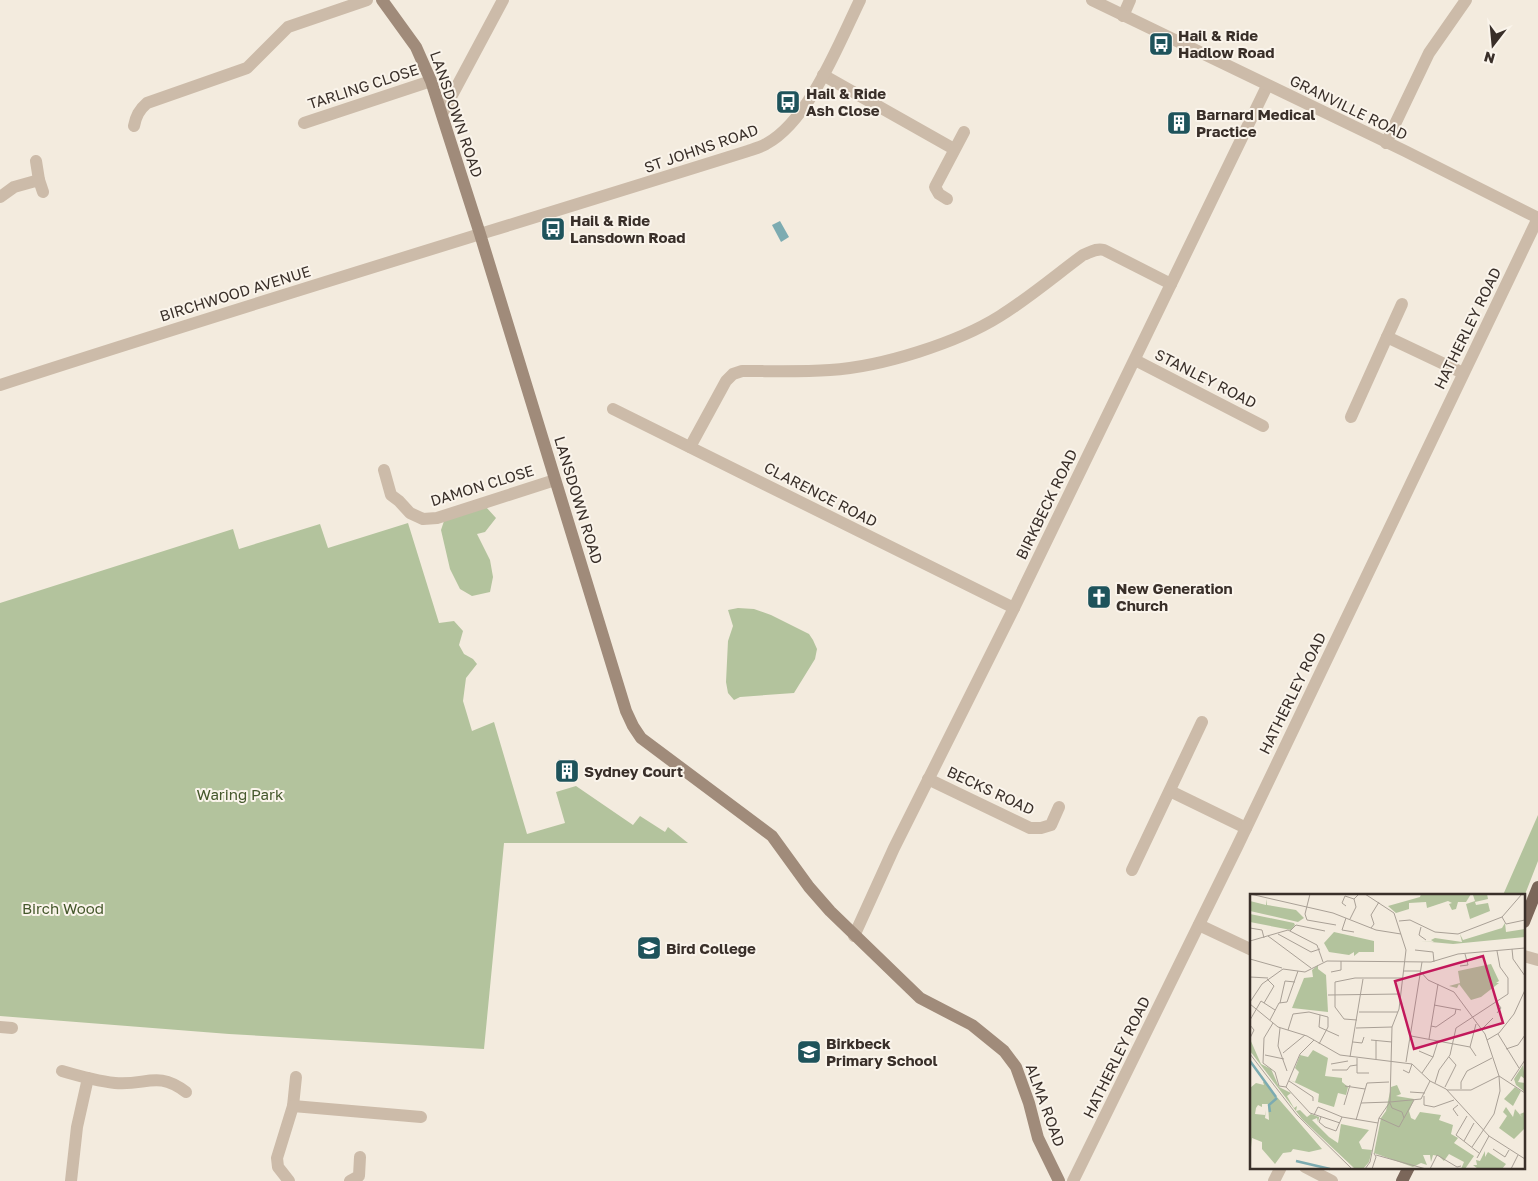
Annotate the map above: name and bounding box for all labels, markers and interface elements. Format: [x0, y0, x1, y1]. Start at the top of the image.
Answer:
north arrow [1468, 20, 1518, 70]
place label: Hail & Ride Hadlow Road [1178, 26, 1275, 61]
bus stop icon: Hail & Ride Hadlow Road [1148, 31, 1174, 57]
street label: LANSDOWN ROAD [427, 48, 487, 180]
text: N [1482, 48, 1497, 68]
street label: TARLING CLOSE [305, 60, 421, 112]
street label: GRANVILLE ROAD [1287, 71, 1411, 143]
place label: Hail & Ride Ash Close [806, 84, 886, 119]
bus stop icon: Hail & Ride Ash Close [775, 89, 801, 115]
place label: Barnard Medical Practice [1196, 105, 1315, 140]
building icon: Barnard Medical Practice [1166, 110, 1192, 136]
street label: ST JOHNS ROAD [642, 120, 760, 176]
place label: Hail & Ride Lansdown Road [570, 211, 685, 246]
bus stop icon: Hail & Ride Lansdown Road [540, 216, 566, 242]
street label: BIRCHWOOD AVENUE [157, 261, 313, 325]
street label: HATHERLEY ROAD [1430, 264, 1504, 392]
street label: STANLEY ROAD [1152, 345, 1260, 411]
street label: LANSDOWN ROAD [551, 434, 607, 566]
street label: BIRKBECK ROAD [1012, 446, 1080, 562]
street label: CLARENCE ROAD [761, 458, 881, 530]
street label: DAMON CLOSE [428, 461, 536, 509]
place label: New Generation Church [1116, 579, 1233, 614]
church icon: New Generation Church [1086, 584, 1112, 610]
street label: HATHERLEY ROAD [1255, 629, 1329, 757]
building icon: Sydney Court [554, 758, 580, 784]
place label: Sydney Court [584, 762, 683, 780]
street label: BECKS ROAD [944, 762, 1038, 818]
park label: Waring Park [197, 785, 284, 803]
inset map [1250, 894, 1526, 1168]
park label: Birch Wood [22, 899, 104, 917]
school or university icon: Bird College [636, 935, 662, 961]
place label: Bird College [666, 939, 756, 957]
street label: HATHERLEY ROAD [1079, 993, 1153, 1121]
place label: Birkbeck Primary School [826, 1034, 938, 1069]
school or university icon: Birkbeck Primary School [796, 1039, 822, 1065]
street label: ALMA ROAD [1023, 1061, 1069, 1149]

